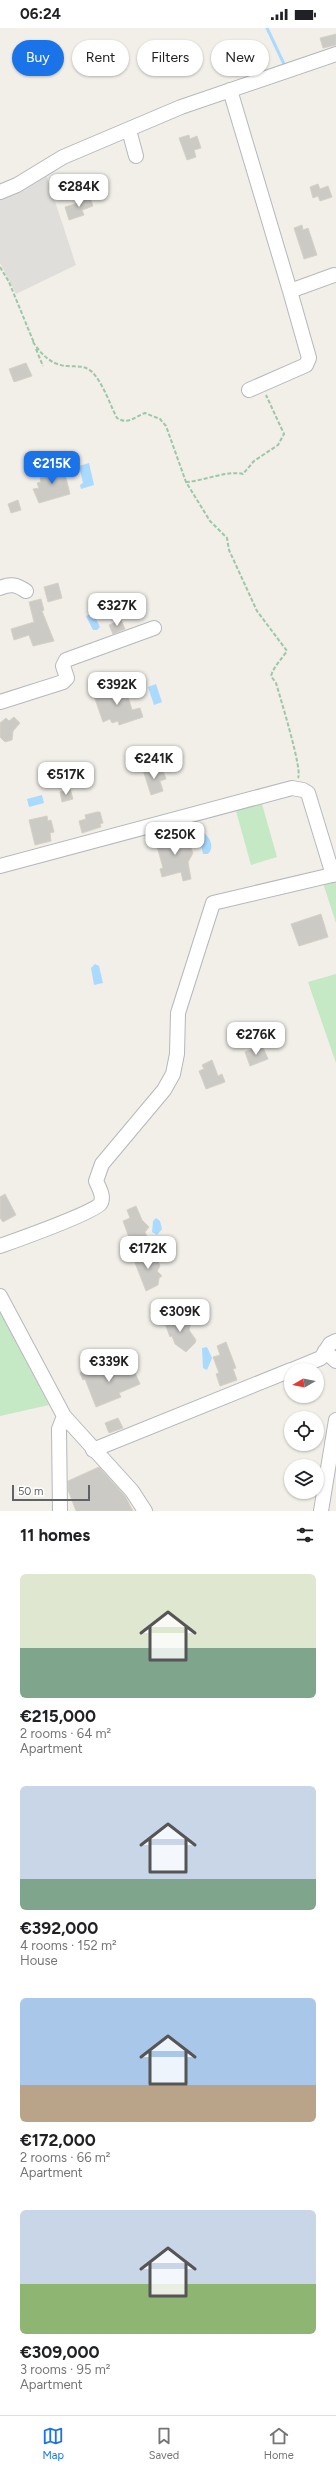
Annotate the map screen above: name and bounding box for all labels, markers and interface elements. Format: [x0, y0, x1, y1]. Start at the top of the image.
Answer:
text: 06:24 [20, 5, 61, 23]
chip: Buy [12, 40, 64, 76]
chip: Rent [72, 40, 129, 76]
chip: Filters [137, 40, 203, 76]
chip: New [211, 40, 269, 76]
pin: €284K [51, 174, 107, 208]
text: €284K [58, 179, 100, 194]
pin: €215K [24, 451, 80, 485]
text: €215K [33, 456, 71, 471]
pin: €327K [89, 593, 145, 627]
text: €327K [97, 598, 137, 613]
pin: €392K [89, 672, 145, 706]
text: €392K [97, 677, 137, 692]
pin: €241K [126, 746, 182, 780]
text: €241K [135, 751, 173, 766]
pin: €517K [38, 762, 94, 796]
text: €517K [47, 767, 85, 782]
pin: €250K [147, 822, 203, 856]
text: €250K [154, 827, 196, 842]
pin: €276K [228, 1022, 284, 1056]
text: €276K [236, 1027, 276, 1042]
pin: €172K [120, 1236, 176, 1270]
text: €172K [129, 1241, 167, 1256]
pin: €309K [152, 1299, 208, 1333]
text: €309K [160, 1304, 200, 1319]
pin: €339K [81, 1349, 137, 1383]
text: €339K [89, 1354, 129, 1369]
north arrow [284, 1363, 324, 1403]
map controls [284, 1363, 324, 1499]
button: locate [284, 1411, 324, 1451]
button: layers [284, 1459, 324, 1499]
scale bar [12, 1483, 90, 1502]
text: 50 m [18, 1485, 43, 1498]
icon: filters [294, 1524, 316, 1546]
text: 11 homes [20, 1525, 90, 1545]
icon: home [132, 1600, 204, 1672]
text: €215,000 [20, 1706, 96, 1726]
text: 2 rooms · 64 m² [20, 1726, 111, 1741]
text: Apartment [20, 1741, 83, 1756]
icon: home [132, 1812, 204, 1884]
text: €392,000 [20, 1918, 98, 1938]
text: 4 rooms · 152 m² [20, 1938, 117, 1953]
text: House [20, 1953, 58, 1968]
icon: home [132, 2024, 204, 2096]
text: €172,000 [20, 2130, 96, 2150]
text: 2 rooms · 66 m² [20, 2150, 110, 2165]
text: Apartment [20, 2165, 83, 2180]
icon: home [132, 2236, 204, 2308]
text: €309,000 [20, 2342, 100, 2362]
text: 3 rooms · 95 m² [20, 2362, 110, 2377]
text: Apartment [20, 2377, 83, 2392]
tab: Map [42, 2425, 64, 2462]
tab: Saved [149, 2425, 179, 2462]
tab: Home [264, 2425, 294, 2462]

